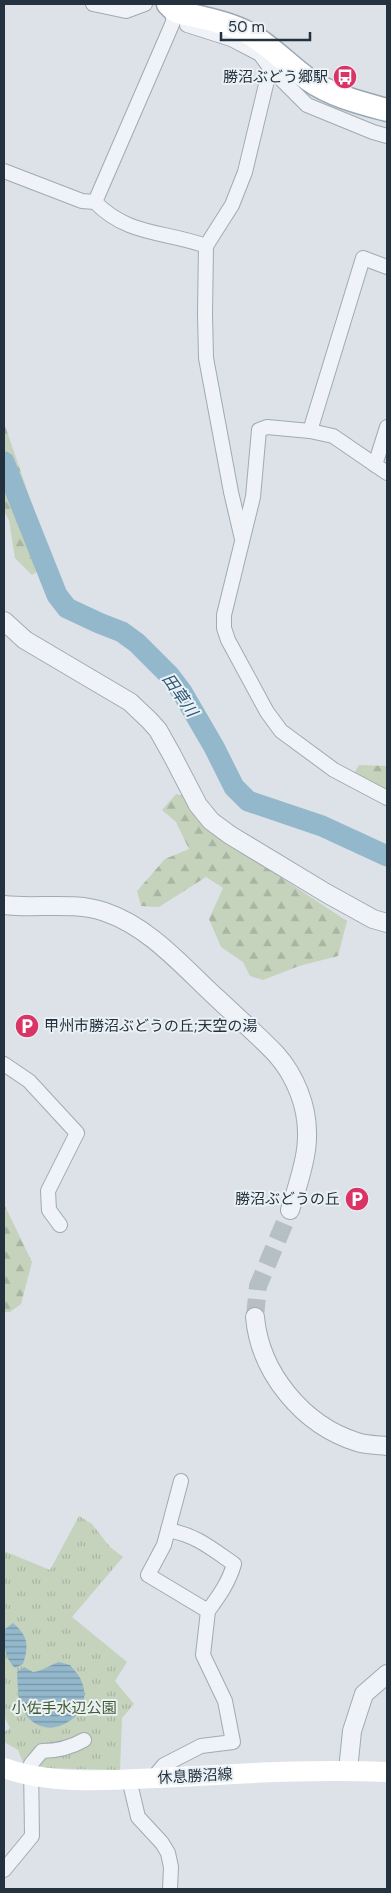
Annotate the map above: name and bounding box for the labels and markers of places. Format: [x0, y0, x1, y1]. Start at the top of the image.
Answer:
bus stop icon: 勝沼ぶどう郷駅 [332, 64, 358, 90]
place label: 勝沼ぶどう郷駅 [223, 67, 328, 87]
parking icon: 甲州市勝沼ぶどうの丘;天空の湯 [14, 1013, 40, 1039]
place label: 甲州市勝沼ぶどうの丘;天空の湯 [44, 1016, 257, 1036]
parking icon: 勝沼ぶどうの丘 [344, 1186, 370, 1212]
place label: 勝沼ぶどうの丘 [235, 1189, 340, 1209]

